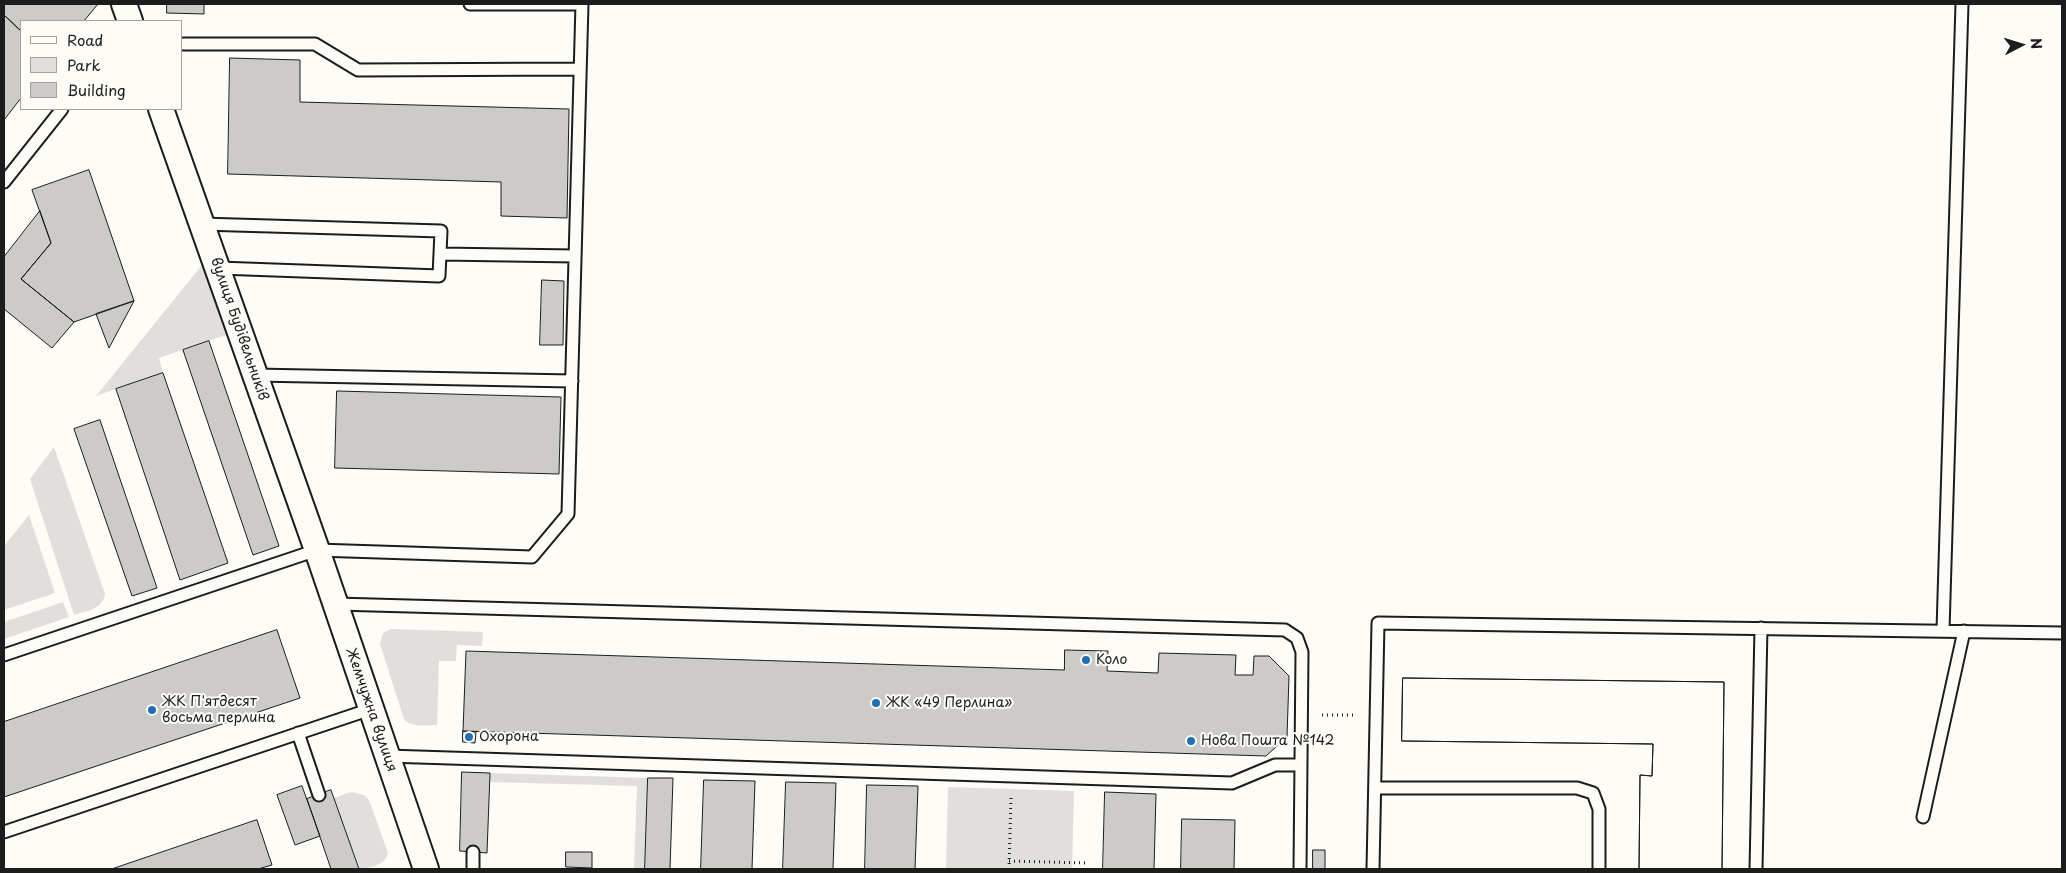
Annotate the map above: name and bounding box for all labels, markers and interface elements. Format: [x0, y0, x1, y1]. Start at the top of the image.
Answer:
legend [20, 20, 182, 110]
north arrow [1996, 20, 2046, 70]
text: Road [67, 28, 103, 51]
text: N [2025, 37, 2047, 50]
text: Park [67, 53, 101, 76]
text: Building [67, 78, 126, 101]
street label: вулиця Будівельників [207, 255, 271, 403]
street label: Жемчужна вулиця [342, 646, 400, 774]
place label: Коло [1096, 652, 1127, 668]
marker: Коло [1080, 654, 1092, 666]
place label: ЖК П'ятдесят восьма перлина [162, 694, 275, 726]
place label: ЖК «49 Перлина» [886, 695, 1012, 711]
marker: ЖК «49 Перлина» [870, 697, 882, 709]
marker: ЖК П'ятдесят восьма перлина [146, 704, 158, 716]
place label: Охорона [479, 729, 539, 745]
marker: Охорона [463, 731, 475, 743]
place label: Нова Пошта №142 [1201, 733, 1334, 749]
marker: Нова Пошта №142 [1185, 735, 1197, 747]

